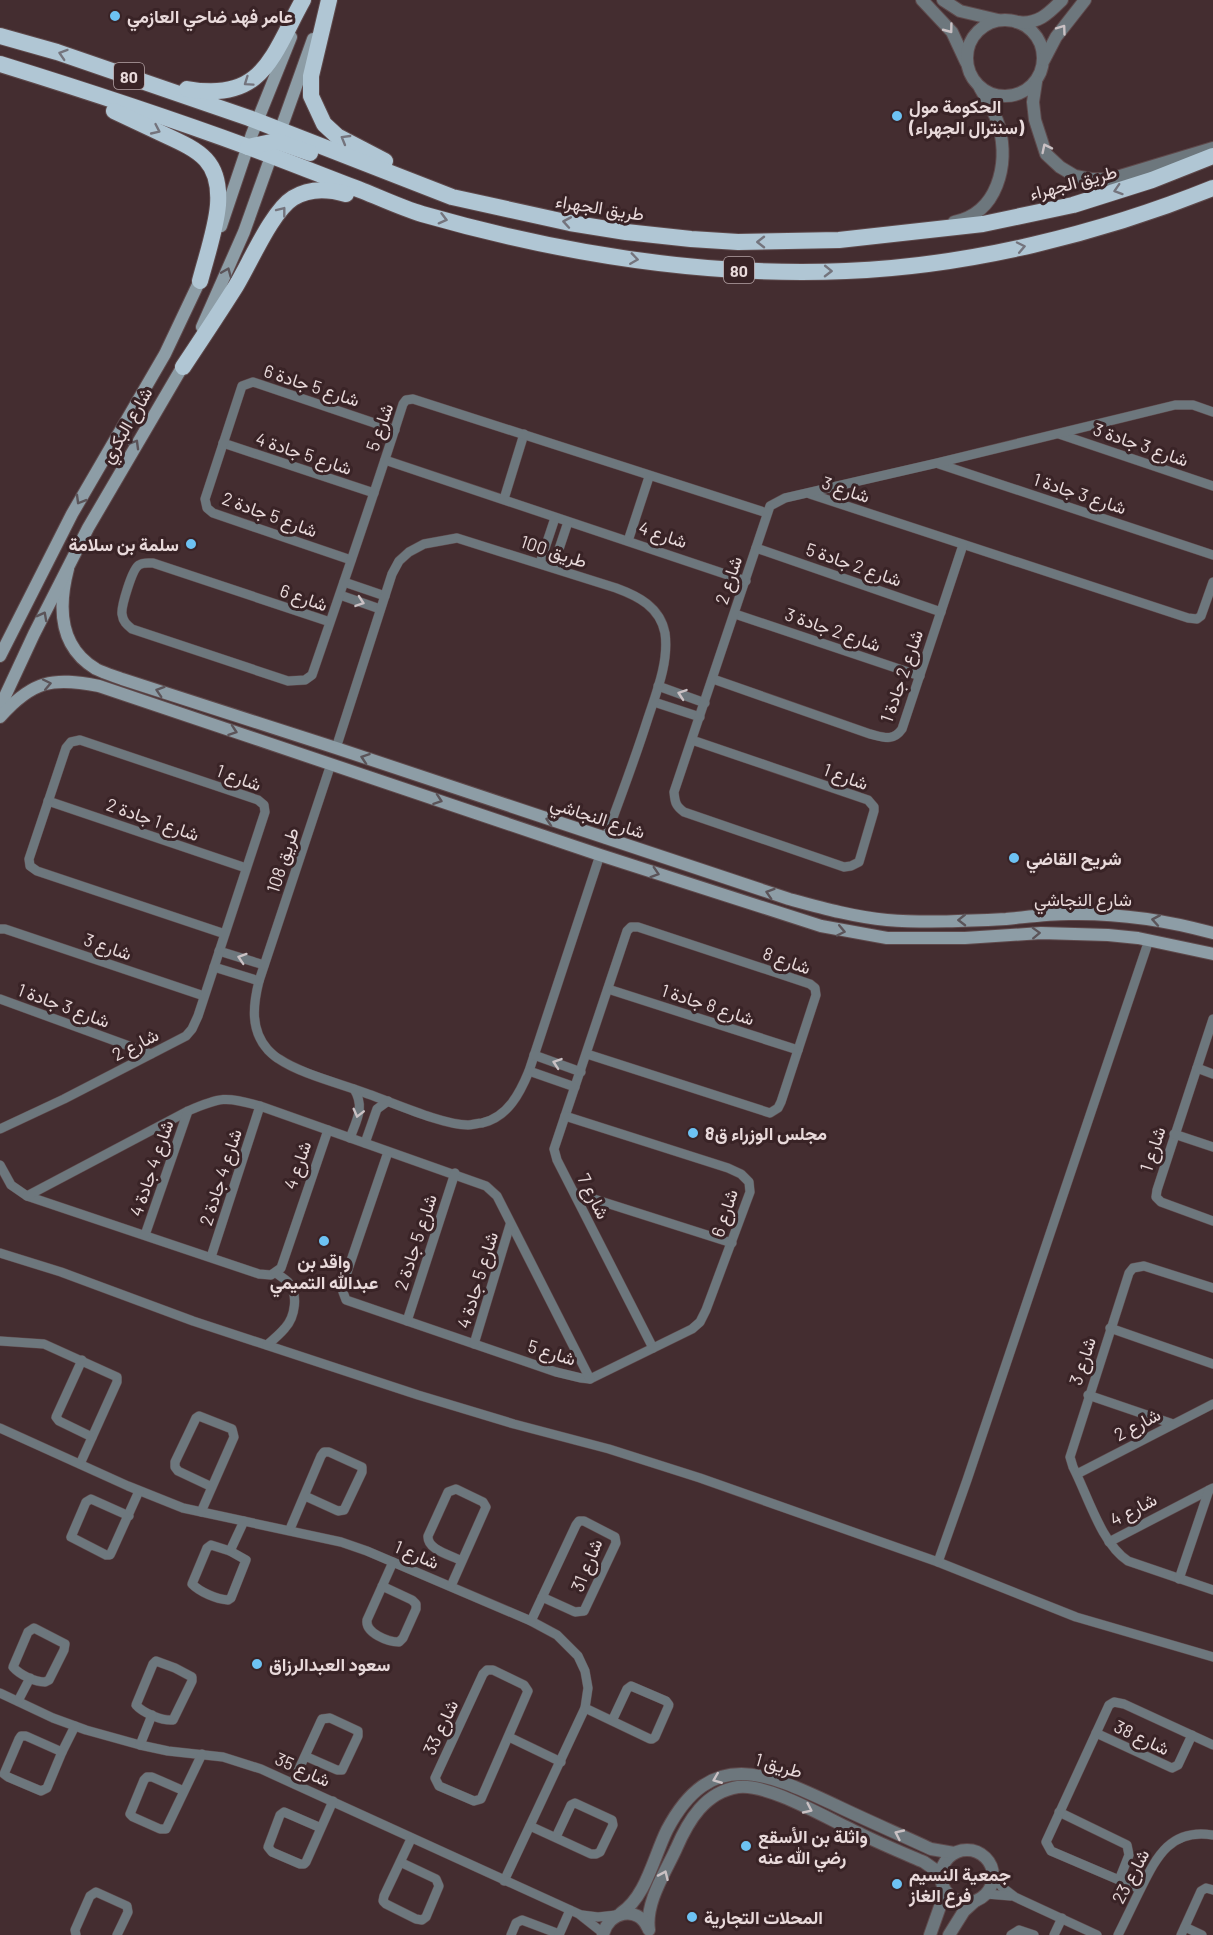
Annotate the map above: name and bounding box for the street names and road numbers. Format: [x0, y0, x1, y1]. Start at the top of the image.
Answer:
road number: 80 [114, 63, 144, 89]
street label: طريق الجهراء [1027, 160, 1119, 205]
street label: طريق الجهراء [554, 189, 646, 226]
road number: 80 [724, 257, 754, 283]
street label: شارع 5 جادة 6 [261, 359, 363, 413]
street label: شارع البكري [95, 383, 161, 469]
street label: شارع 5 [361, 400, 399, 454]
street label: شارع 3 جادة 3 [1090, 417, 1192, 472]
street label: شارع 5 جادة 4 [252, 427, 355, 481]
street label: شارع 3 جادة 1 [1030, 468, 1129, 520]
street label: شارع 3 [819, 471, 873, 509]
street label: شارع 5 جادة 2 [219, 487, 321, 543]
street label: شارع 4 [635, 516, 690, 554]
street label: طريق 100 [518, 530, 590, 573]
street label: شارع 2 جادة 5 [803, 537, 905, 593]
street label: شارع 2 [710, 553, 748, 608]
street label: شارع 6 [277, 579, 331, 617]
street label: شارع 2 جادة 3 [782, 602, 884, 658]
street label: شارع 2 جادة 1 [875, 627, 929, 726]
street label: شارع 1 [820, 758, 871, 796]
street label: شارع 1 [213, 759, 264, 797]
street label: شارع النجاشي [546, 791, 648, 847]
street label: شارع 1 جادة 2 [103, 793, 202, 847]
street label: طريق 108 [261, 824, 304, 896]
street label: شارع النجاشي [1034, 888, 1132, 915]
street label: شارع 3 [81, 928, 135, 966]
street label: شارع 8 [760, 942, 814, 980]
street label: شارع 3 جادة 1 [14, 978, 113, 1034]
street label: شارع 8 جادة 1 [658, 979, 757, 1031]
street label: شارع 2 [108, 1023, 163, 1067]
street label: شارع 4 جادة 4 [124, 1117, 180, 1220]
street label: شارع 1 [1134, 1124, 1171, 1175]
street label: شارع 4 جادة 2 [194, 1126, 248, 1229]
street label: شارع 4 [279, 1138, 317, 1193]
street label: شارع 7 [571, 1169, 615, 1223]
street label: شارع 6 [706, 1186, 744, 1240]
street label: شارع 5 جادة 2 [389, 1191, 443, 1293]
street label: شارع 5 جادة 4 [452, 1229, 504, 1332]
street label: شارع 5 [525, 1334, 579, 1372]
street label: شارع 3 [1064, 1334, 1102, 1388]
street label: شارع 2 [1110, 1403, 1165, 1447]
street label: شارع 4 [1106, 1488, 1161, 1532]
street label: شارع 1 [391, 1535, 443, 1575]
street label: شارع 31 [565, 1535, 608, 1595]
street label: شارع 33 [418, 1696, 464, 1759]
street label: شارع 38 [1110, 1715, 1173, 1761]
street label: شارع 35 [271, 1747, 334, 1793]
street label: طريق 1 [753, 1748, 805, 1783]
street label: شارع 23 [1107, 1845, 1155, 1908]

